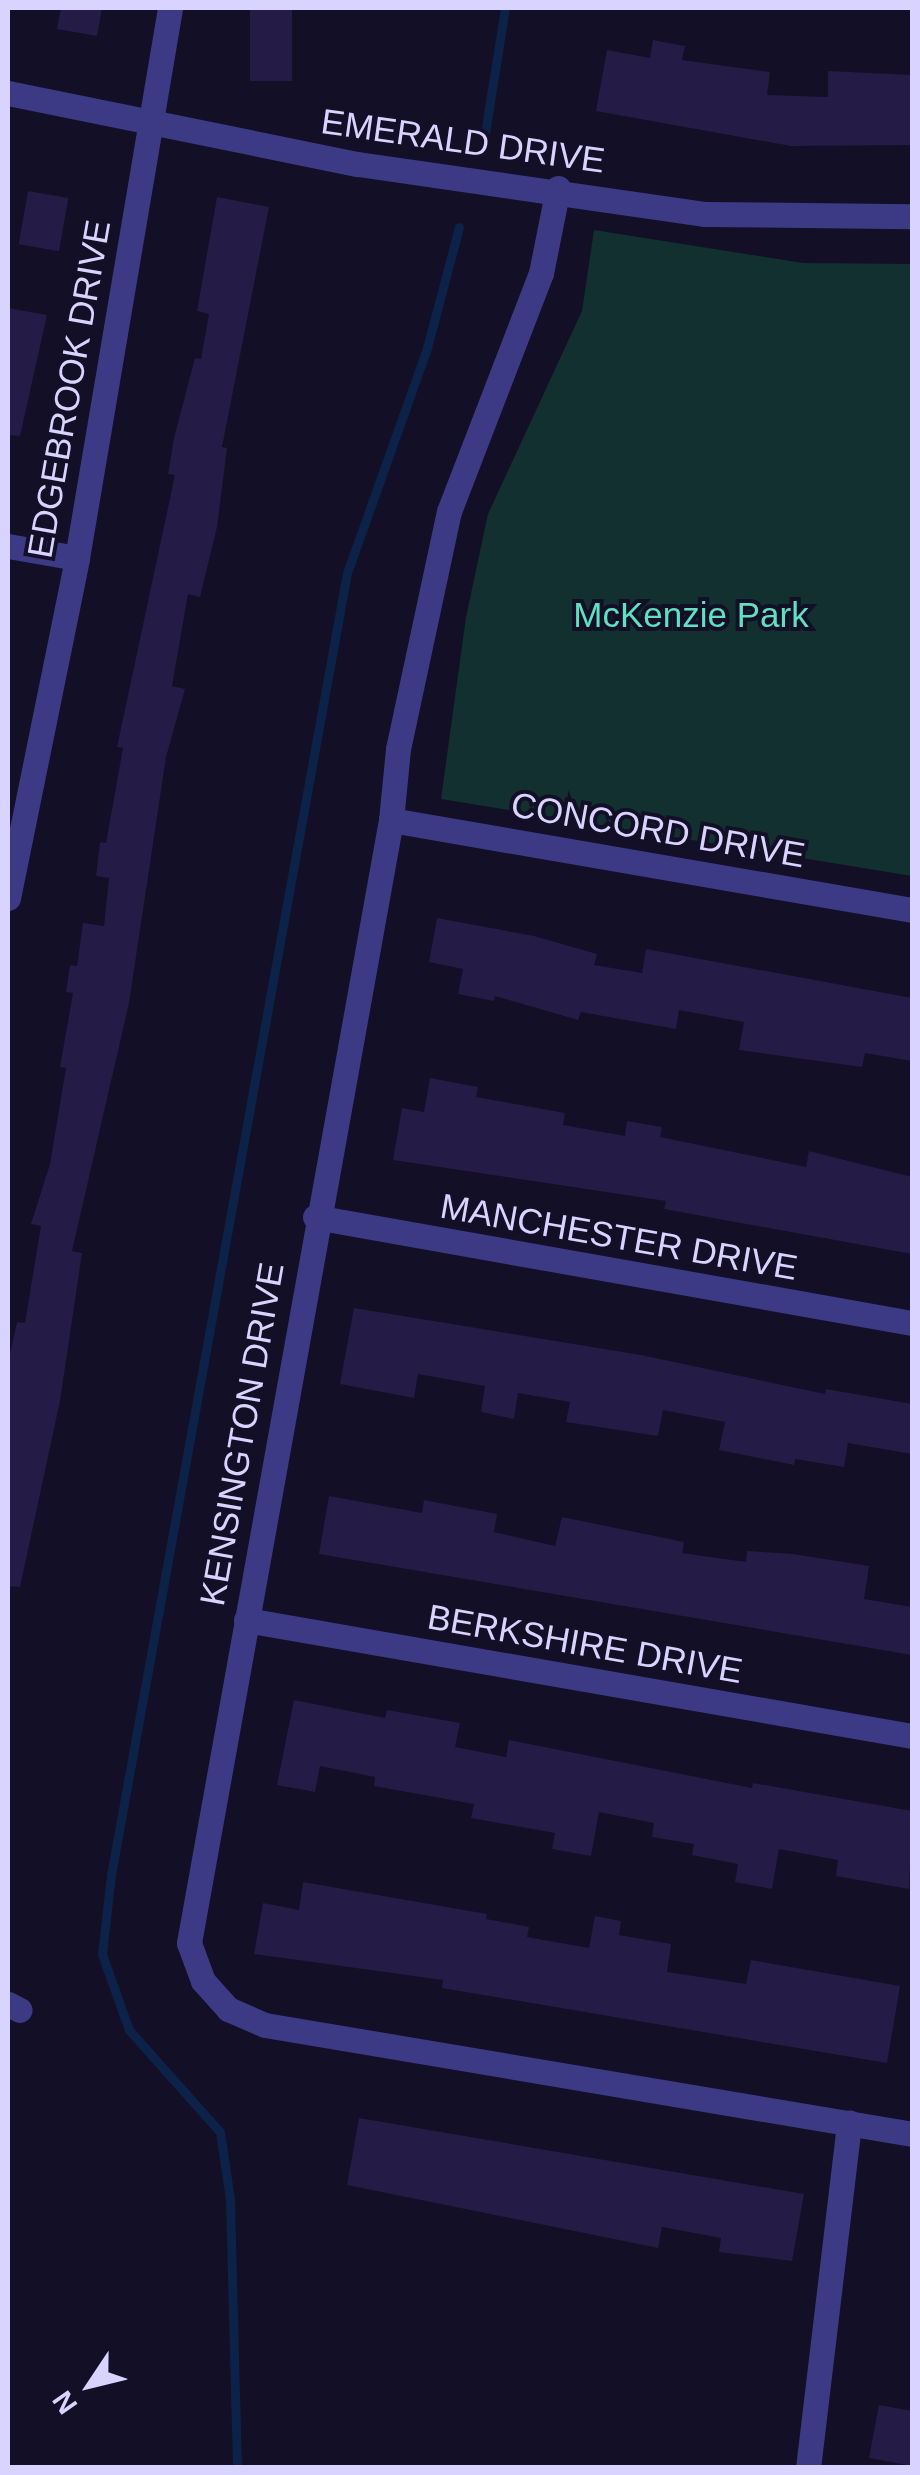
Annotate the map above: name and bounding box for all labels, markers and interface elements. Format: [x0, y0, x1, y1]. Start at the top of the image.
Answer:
street label: EMERALD DRIVE [319, 100, 607, 182]
street label: EDGEBROOK DRIVE [19, 217, 119, 561]
park label: McKenzie Park [573, 594, 809, 636]
street label: CONCORD DRIVE [508, 783, 808, 877]
street label: MANCHESTER DRIVE [437, 1185, 801, 1289]
street label: KENSINGTON DRIVE [191, 1259, 293, 1609]
street label: BERKSHIRE DRIVE [424, 1596, 746, 1692]
north arrow [40, 2335, 140, 2435]
text: N [47, 2385, 84, 2420]

